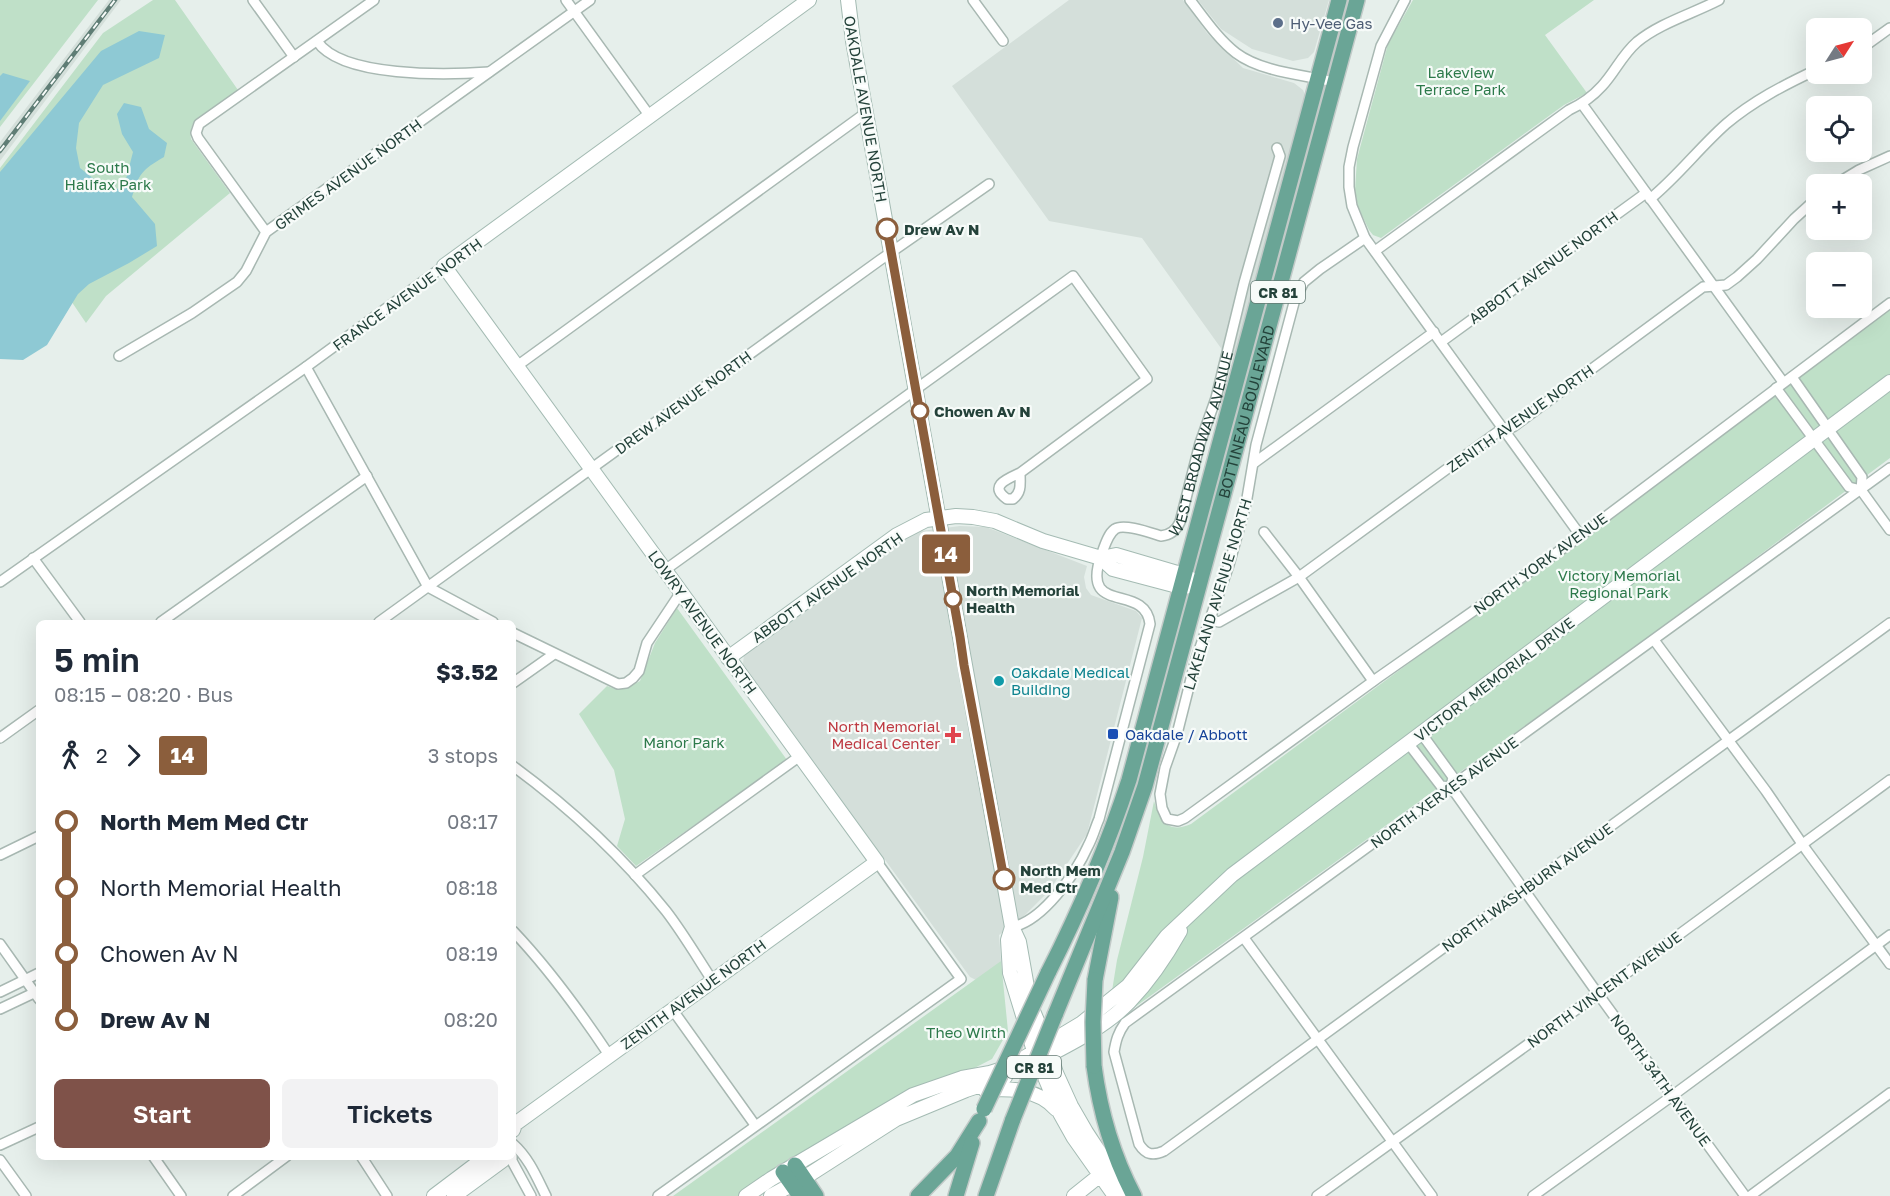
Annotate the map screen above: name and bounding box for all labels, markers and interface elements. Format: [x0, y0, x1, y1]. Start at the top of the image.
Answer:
street label: OAKDALE AVENUE NORTH [841, 14, 891, 204]
place label: Hy-Vee Gas [1290, 14, 1373, 32]
marker: Hy-Vee Gas [1271, 16, 1285, 30]
north arrow [1806, 18, 1872, 84]
map controls [1806, 18, 1872, 318]
park label: Lakeview Terrace Park [1416, 63, 1506, 98]
button: locate [1806, 96, 1872, 162]
street label: GRIMES AVENUE NORTH [271, 115, 425, 233]
park label: South Halifax Park [65, 158, 152, 193]
button: + [1806, 174, 1872, 240]
street label: ABBOTT AVENUE NORTH [1465, 207, 1621, 327]
marker: Drew Av N [876, 218, 898, 240]
place label: Drew Av N [904, 220, 979, 238]
street label: FRANCE AVENUE NORTH [329, 234, 485, 354]
button: − [1806, 252, 1872, 318]
road number: CR 81 [1251, 281, 1305, 303]
street label: BOTTINEAU BOULEVARD [1214, 323, 1278, 500]
street label: DREW AVENUE NORTH [611, 346, 755, 458]
street label: WEST BROADWAY AVENUE [1164, 349, 1236, 540]
street label: ZENITH AVENUE NORTH [1443, 360, 1597, 476]
marker: Chowen Av N [911, 402, 929, 420]
place label: Chowen Av N [934, 402, 1031, 420]
street label: LAKELAND AVENUE NORTH [1179, 496, 1255, 692]
street label: NORTH YORK AVENUE [1470, 508, 1610, 618]
street label: ABBOTT AVENUE NORTH [748, 528, 906, 646]
line badge: 14 [919, 534, 973, 574]
text: 14 [934, 541, 958, 567]
street label: LOWRY AVENUE NORTH [645, 547, 761, 697]
park label: Victory Memorial Regional Park [1558, 566, 1681, 601]
place label: North Memorial Health [966, 581, 1079, 616]
marker: North Memorial Health [944, 590, 962, 608]
street label: VICTORY MEMORIAL DRIVE [1410, 613, 1578, 745]
text: 5 min [54, 640, 140, 679]
text: $3.52 [436, 658, 498, 685]
place label: Oakdale Medical Building [1011, 663, 1130, 698]
marker: Oakdale Medical Building [992, 674, 1006, 688]
text: 08:15 – 08:20 · Bus [54, 682, 233, 706]
place label: North Memorial Medical Center [827, 717, 940, 752]
place label: Oakdale / Abbott [1125, 725, 1248, 743]
marker: North Memorial Medical Center [944, 726, 962, 744]
marker: Oakdale / Abbott [1106, 727, 1120, 741]
street label: NORTH XERXES AVENUE [1367, 732, 1521, 852]
park label: Manor Park [643, 733, 725, 751]
icon: walk [54, 739, 87, 772]
icon: forward [117, 739, 150, 772]
text: 14 [171, 742, 195, 768]
text: 2 [96, 743, 108, 767]
text: 3 stops [428, 743, 498, 767]
text: North Mem Med Ctr [100, 808, 308, 835]
text: 08:17 [447, 809, 498, 833]
street label: NORTH WASHBURN AVENUE [1438, 819, 1616, 955]
place label: North Mem Med Ctr [1020, 861, 1101, 896]
marker: North Mem Med Ctr [993, 868, 1015, 890]
text: North Memorial Health [100, 874, 341, 901]
text: 08:18 [446, 875, 498, 899]
street label: NORTH VINCENT AVENUE [1523, 927, 1685, 1051]
street label: ZENITH AVENUE NORTH [617, 935, 769, 1053]
text: Chowen Av N [100, 940, 239, 967]
text: 08:19 [446, 941, 498, 965]
text: Drew Av N [100, 1006, 210, 1033]
text: 08:20 [443, 1007, 498, 1031]
street label: NORTH 34TH AVENUE [1607, 1010, 1715, 1150]
park label: Theo Wirth [926, 1023, 1006, 1041]
road number: CR 81 [1007, 1056, 1061, 1078]
button: Start [54, 1079, 270, 1148]
button: Tickets [282, 1079, 498, 1148]

